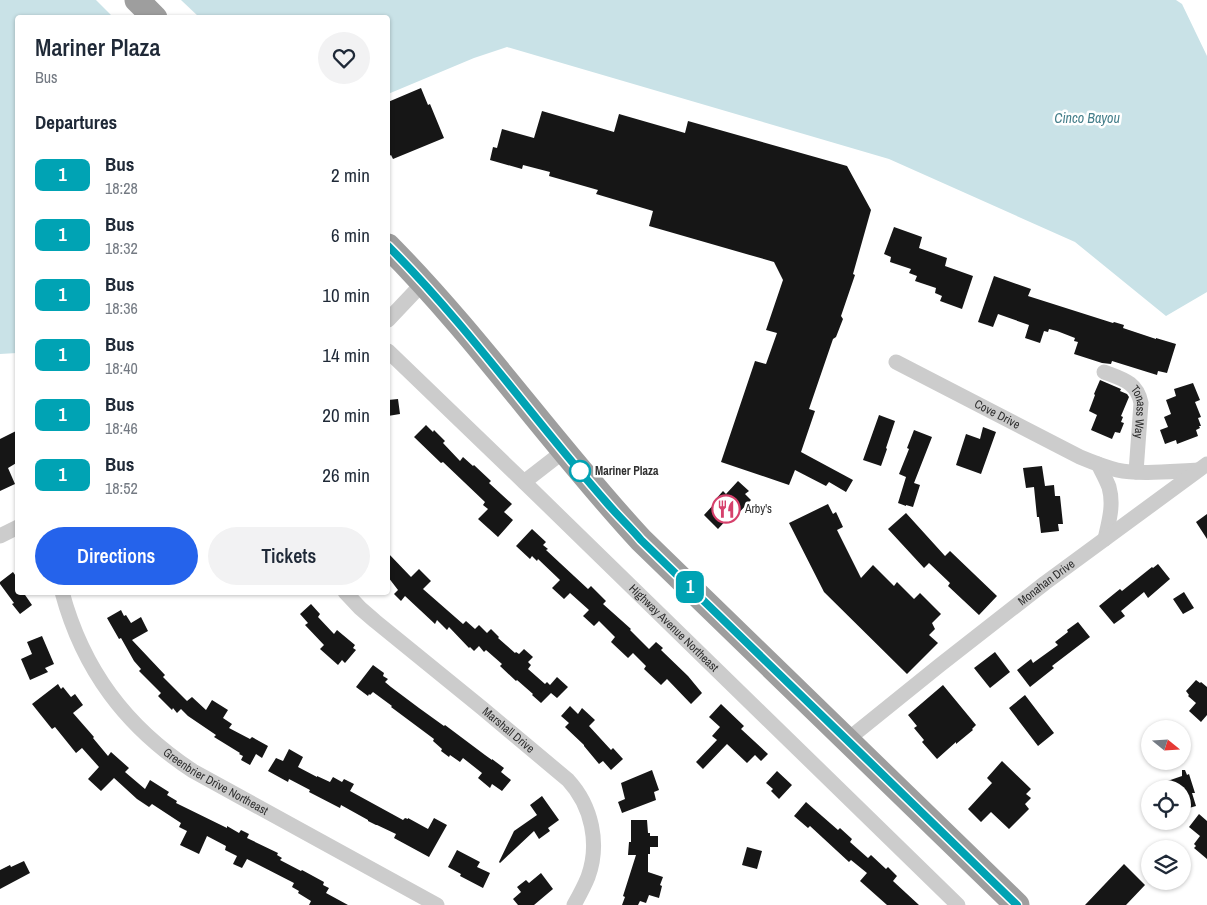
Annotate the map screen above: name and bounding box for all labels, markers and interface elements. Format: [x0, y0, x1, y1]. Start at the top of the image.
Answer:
text: Mariner Plaza [35, 31, 160, 63]
button: heart [318, 32, 370, 84]
text: Bus [35, 66, 58, 88]
text: Departures [35, 109, 117, 135]
water label: Cinco Bayou [1054, 109, 1120, 127]
text: Bus [105, 151, 134, 177]
text: 1 [58, 162, 67, 187]
text: 2 min [331, 162, 370, 188]
text: 18:28 [105, 177, 138, 199]
text: Bus [105, 211, 134, 237]
text: 1 [58, 222, 67, 247]
text: 6 min [331, 222, 370, 248]
text: 18:32 [105, 237, 138, 259]
text: Bus [105, 271, 134, 297]
text: 1 [58, 282, 67, 307]
text: 10 min [322, 282, 370, 308]
text: 18:36 [105, 297, 138, 319]
text: Bus [105, 331, 134, 357]
text: 1 [58, 342, 67, 367]
text: 14 min [322, 342, 370, 368]
text: 18:40 [105, 357, 138, 379]
street label: Tonass Way [1127, 382, 1149, 439]
text: Bus [105, 391, 134, 417]
street label: Cove Drive [972, 396, 1023, 433]
text: 1 [58, 402, 67, 427]
text: 20 min [322, 402, 370, 428]
text: 18:46 [105, 417, 138, 439]
text: Bus [105, 451, 134, 477]
marker: Mariner Plaza [569, 460, 591, 482]
text: 1 [58, 462, 67, 487]
text: 26 min [322, 462, 370, 488]
place label: Mariner Plaza [595, 463, 659, 479]
text: 18:52 [105, 477, 138, 499]
restaurant icon: Arby's [711, 494, 741, 524]
place label: Arby's [744, 501, 772, 517]
button: Directions [35, 527, 198, 585]
button: Tickets [208, 527, 370, 585]
street label: Monahan Drive [1015, 556, 1078, 609]
line badge: 1 [674, 571, 706, 603]
text: 1 [686, 574, 694, 599]
street label: Highway Avenue Northeast [625, 581, 722, 676]
street label: Marshall Drive [479, 704, 538, 757]
north arrow [1141, 720, 1191, 770]
map controls [1141, 720, 1191, 890]
street label: Greenbrier Drive Northeast [160, 744, 271, 819]
button: locate [1141, 780, 1191, 830]
button: layers [1141, 840, 1191, 890]

